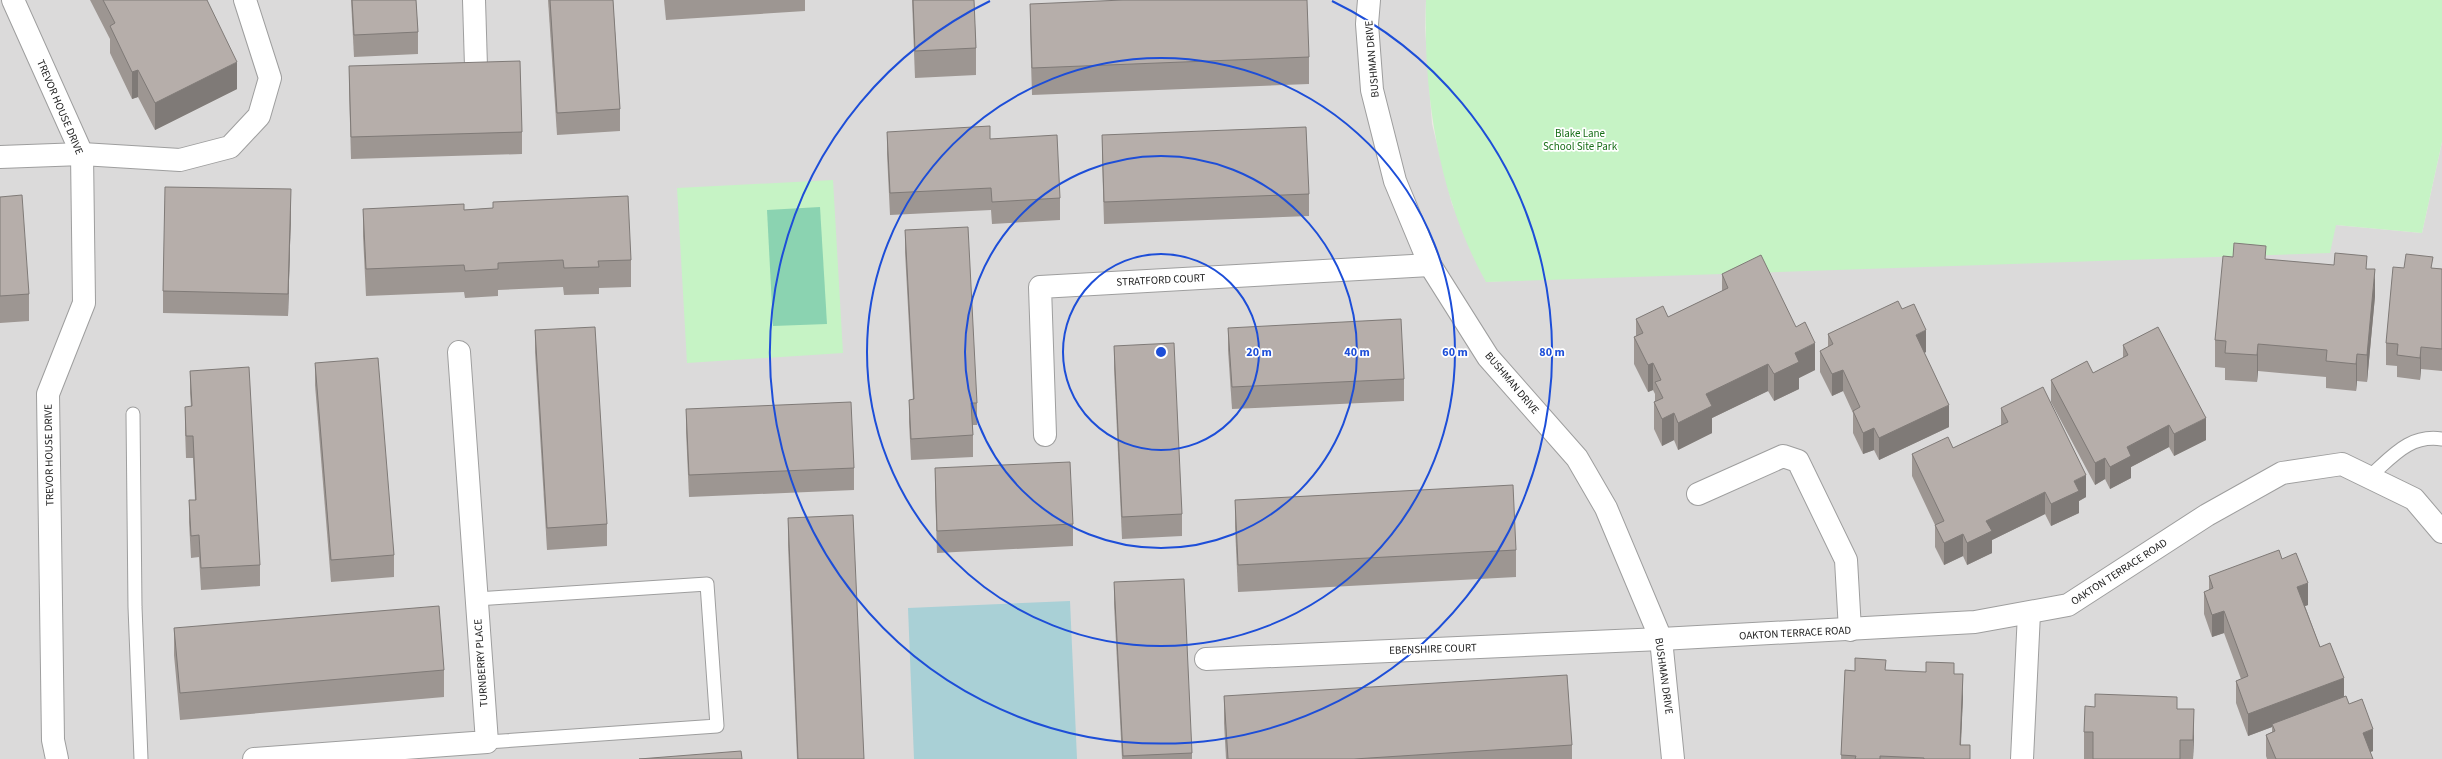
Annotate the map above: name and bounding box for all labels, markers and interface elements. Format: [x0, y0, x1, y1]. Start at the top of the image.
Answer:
street label: BUSHMAN DRIVE [1361, 20, 1383, 98]
street label: TREVOR HOUSE DRIVE [33, 57, 87, 157]
park label: Blake Lane School Site Park [1543, 126, 1618, 154]
street label: STRATFORD COURT [1116, 270, 1206, 290]
text: 20 m [1246, 344, 1272, 361]
text: 40 m [1344, 344, 1370, 361]
text: 60 m [1442, 344, 1468, 361]
text: 80 m [1539, 344, 1565, 361]
centre of rings [1154, 345, 1168, 359]
street label: BUSHMAN DRIVE [1481, 349, 1543, 418]
street label: TREVOR HOUSE DRIVE [41, 404, 57, 506]
street label: OAKTON TERRACE ROAD [2068, 535, 2170, 609]
street label: TURNBERRY PLACE [470, 618, 492, 707]
street label: OAKTON TERRACE ROAD [1739, 623, 1852, 643]
street label: BUSHMAN DRIVE [1651, 637, 1677, 715]
street label: EBENSHIRE COURT [1389, 640, 1477, 658]

